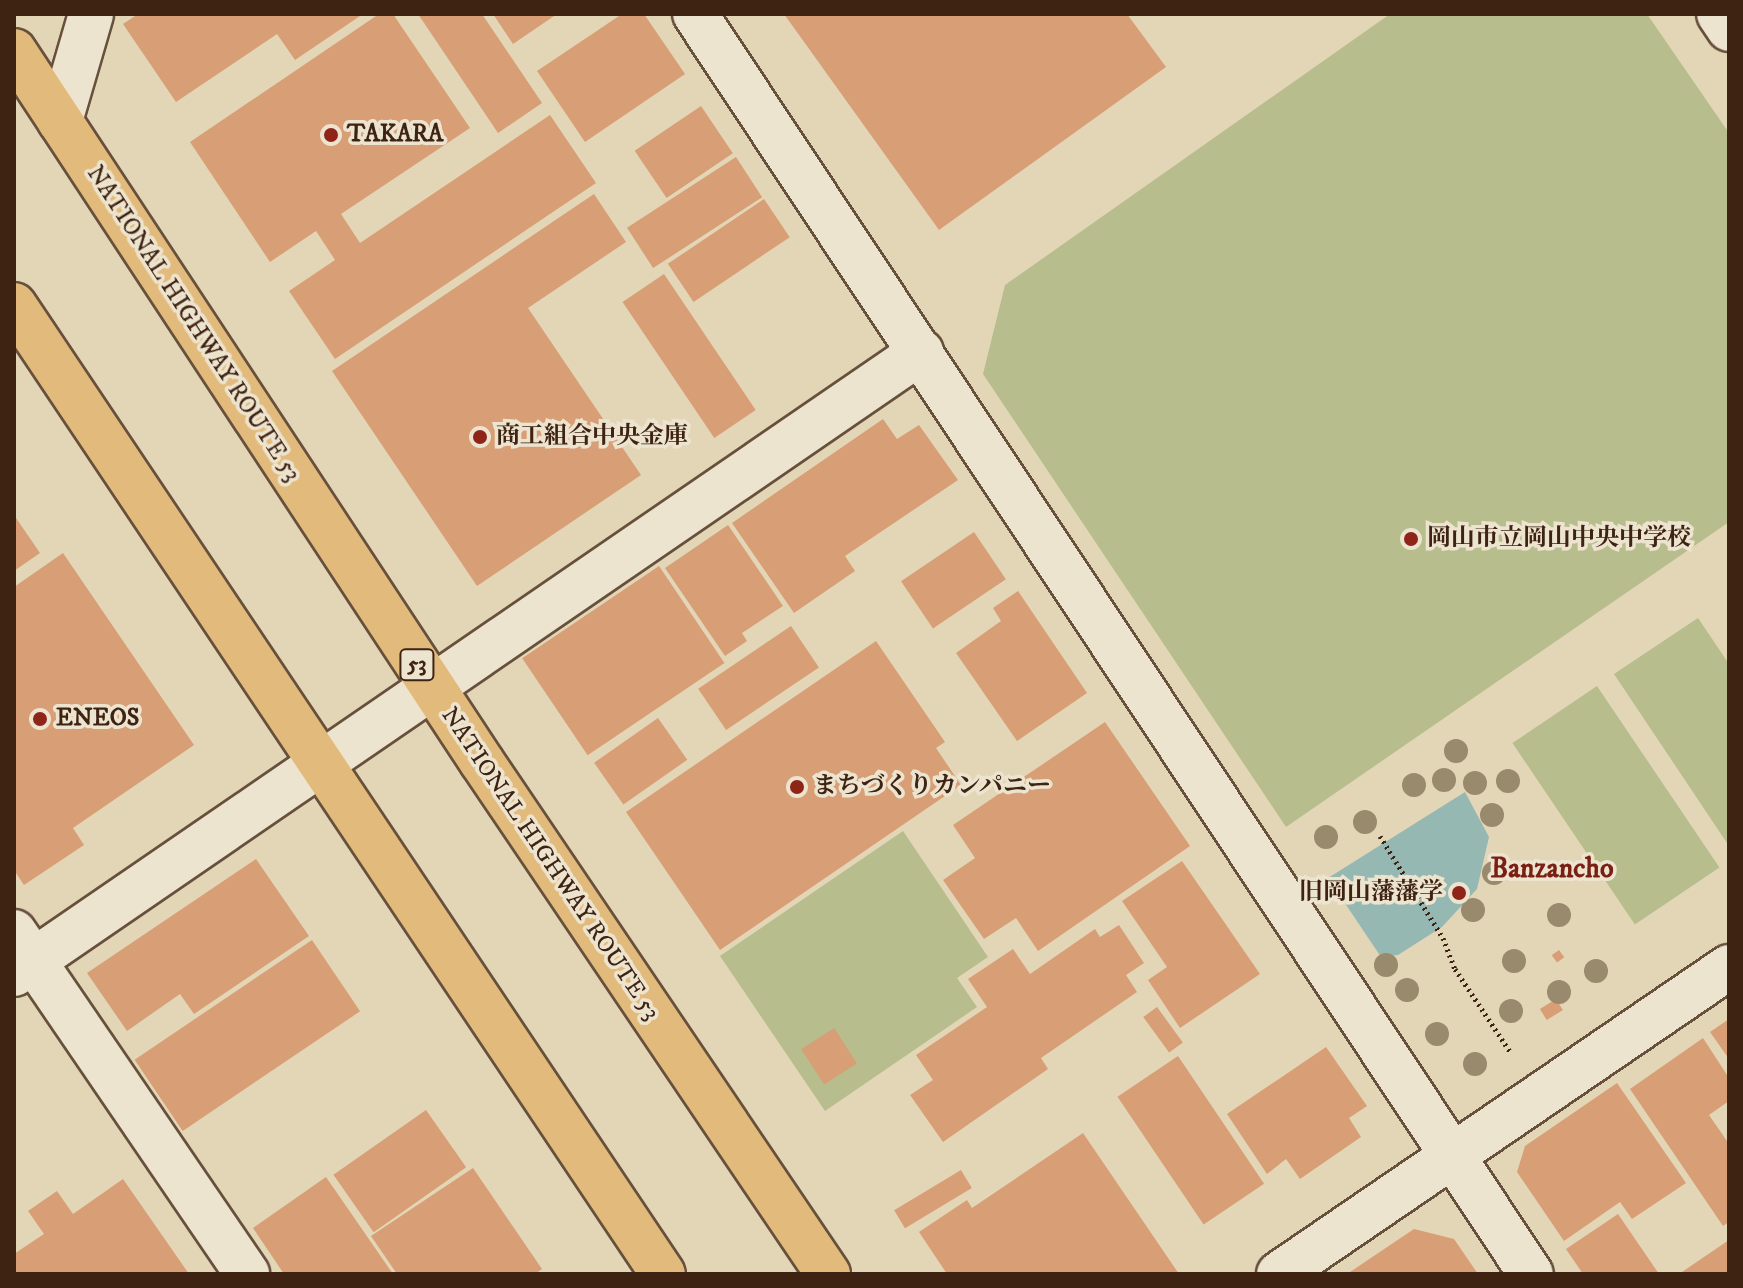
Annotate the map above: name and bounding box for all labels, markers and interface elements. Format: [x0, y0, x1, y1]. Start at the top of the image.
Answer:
place label: TAKARA [347, 121, 443, 149]
marker: TAKARA [322, 126, 340, 144]
street label: NATIONAL HIGHWAY ROUTE 53 [80, 161, 306, 487]
place label: 商工組合中央金庫 [496, 423, 688, 451]
marker: 商工組合中央金庫 [471, 428, 489, 446]
place label: 岡山市立岡山中央中学校 [1427, 525, 1691, 553]
marker: 岡山市立岡山中央中学校 [1402, 530, 1420, 548]
road number: 53 [399, 647, 435, 683]
street label: NATIONAL HIGHWAY ROUTE 53 [434, 702, 666, 1026]
place label: ENEOS [56, 705, 139, 733]
marker: ENEOS [31, 710, 49, 728]
place label: まちづくりカンパニー [813, 773, 1053, 801]
marker: まちづくりカンパニー [788, 778, 806, 796]
district label: Banzancho [1490, 852, 1614, 886]
place label: 旧岡山藩藩学 [1299, 879, 1443, 907]
marker: 旧岡山藩藩学 [1450, 884, 1468, 902]

